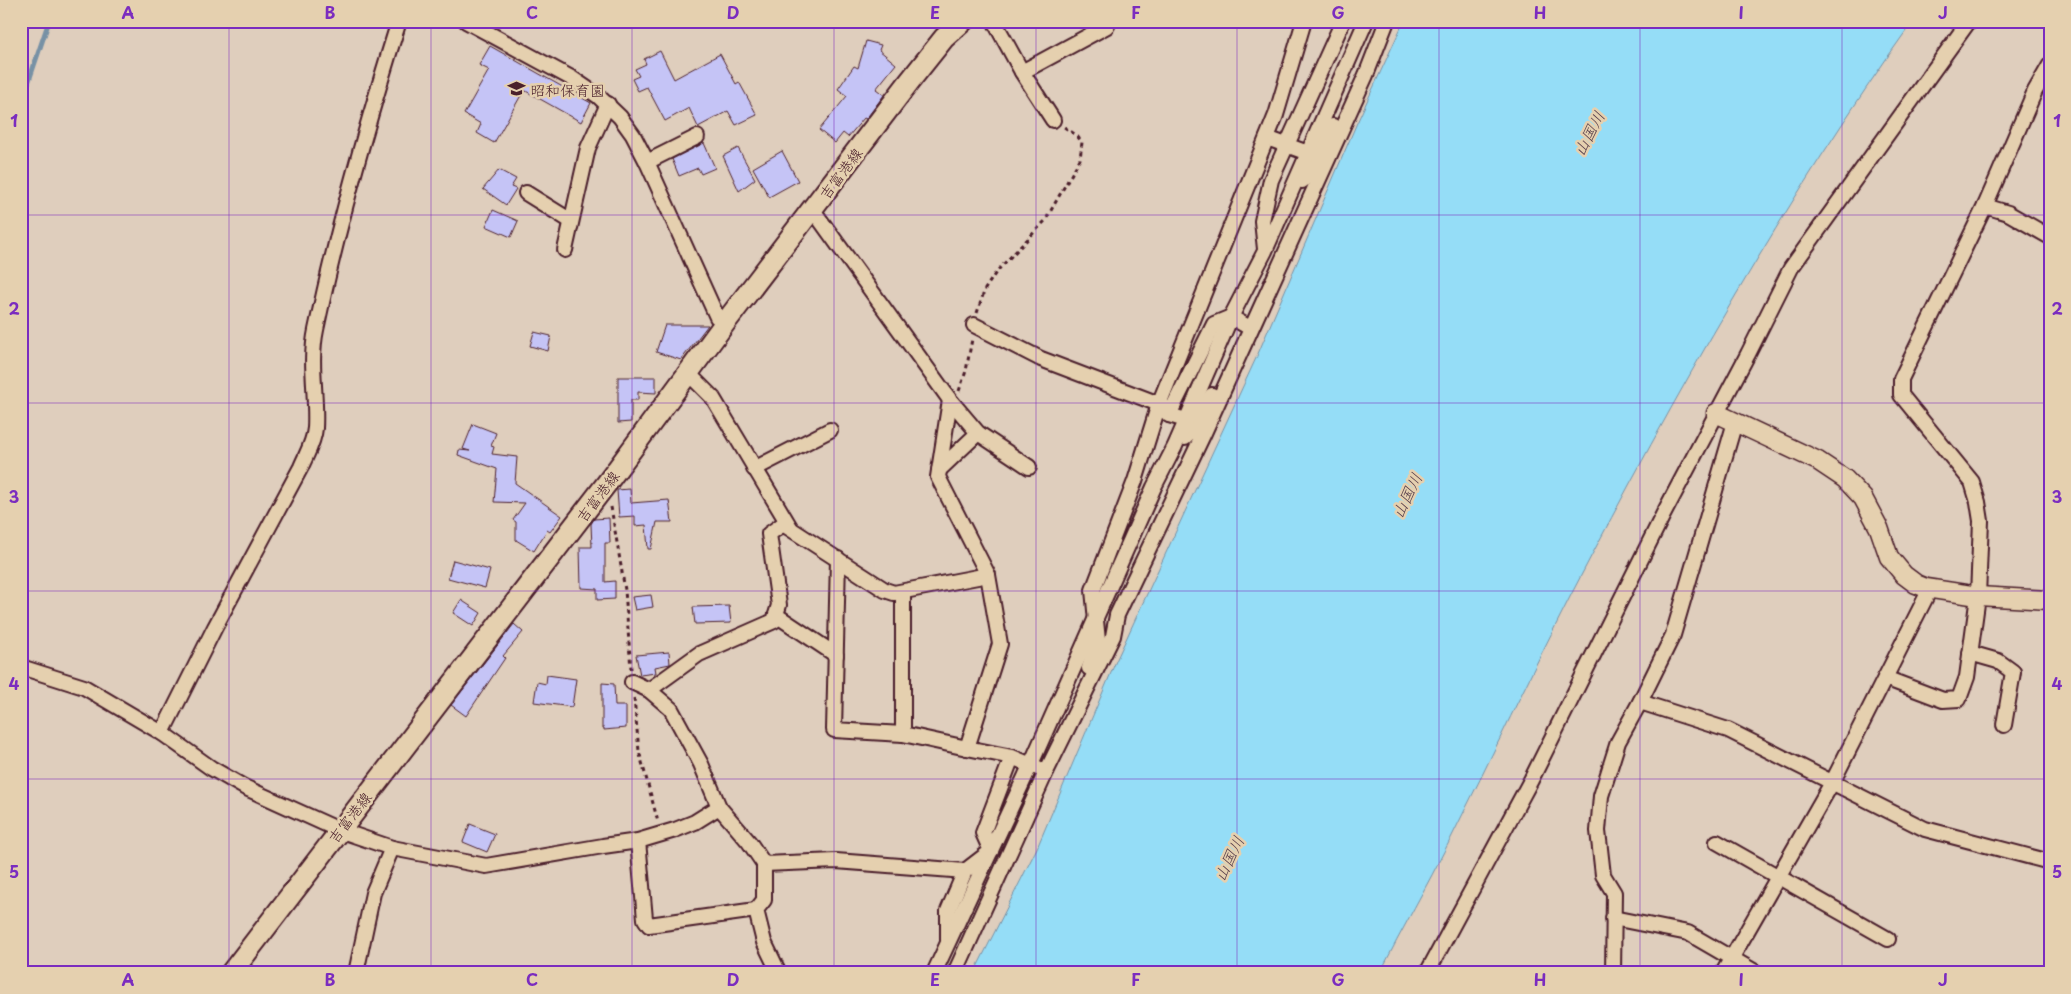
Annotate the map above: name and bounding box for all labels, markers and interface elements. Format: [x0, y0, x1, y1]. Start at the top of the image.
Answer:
text: A [122, 0, 135, 24]
text: B [325, 0, 336, 24]
text: C [526, 0, 538, 24]
text: D [727, 0, 739, 24]
text: E [930, 0, 940, 24]
text: F [1131, 0, 1141, 24]
text: G [1331, 0, 1345, 24]
text: H [1534, 0, 1546, 24]
text: I [1738, 0, 1744, 24]
text: J [1938, 0, 1948, 24]
place label: 昭和保育園 [530, 78, 605, 101]
school or university icon: 昭和保育園 [506, 79, 526, 99]
water label: 山国川 [1566, 106, 1610, 160]
text: 1 [10, 108, 18, 132]
text: 1 [2053, 108, 2061, 132]
street label: 吉富港線 [813, 142, 867, 204]
text: 2 [8, 296, 20, 320]
text: 2 [2051, 296, 2063, 320]
street label: 吉富港線 [570, 465, 624, 527]
water label: 山国川 [1385, 468, 1427, 522]
text: 3 [9, 484, 19, 508]
text: 3 [2052, 484, 2062, 508]
text: 4 [9, 671, 20, 695]
text: 4 [2052, 671, 2063, 695]
street label: 吉富港線 [321, 786, 377, 848]
water label: 山国川 [1207, 831, 1249, 885]
text: 5 [9, 859, 19, 883]
text: 5 [2052, 859, 2062, 883]
text: A [122, 967, 135, 991]
text: B [325, 967, 336, 991]
text: C [526, 967, 538, 991]
text: D [727, 967, 739, 991]
text: E [930, 967, 940, 991]
text: F [1131, 967, 1141, 991]
text: G [1331, 967, 1345, 991]
text: H [1534, 967, 1546, 991]
text: I [1738, 967, 1744, 991]
text: J [1938, 967, 1948, 991]

